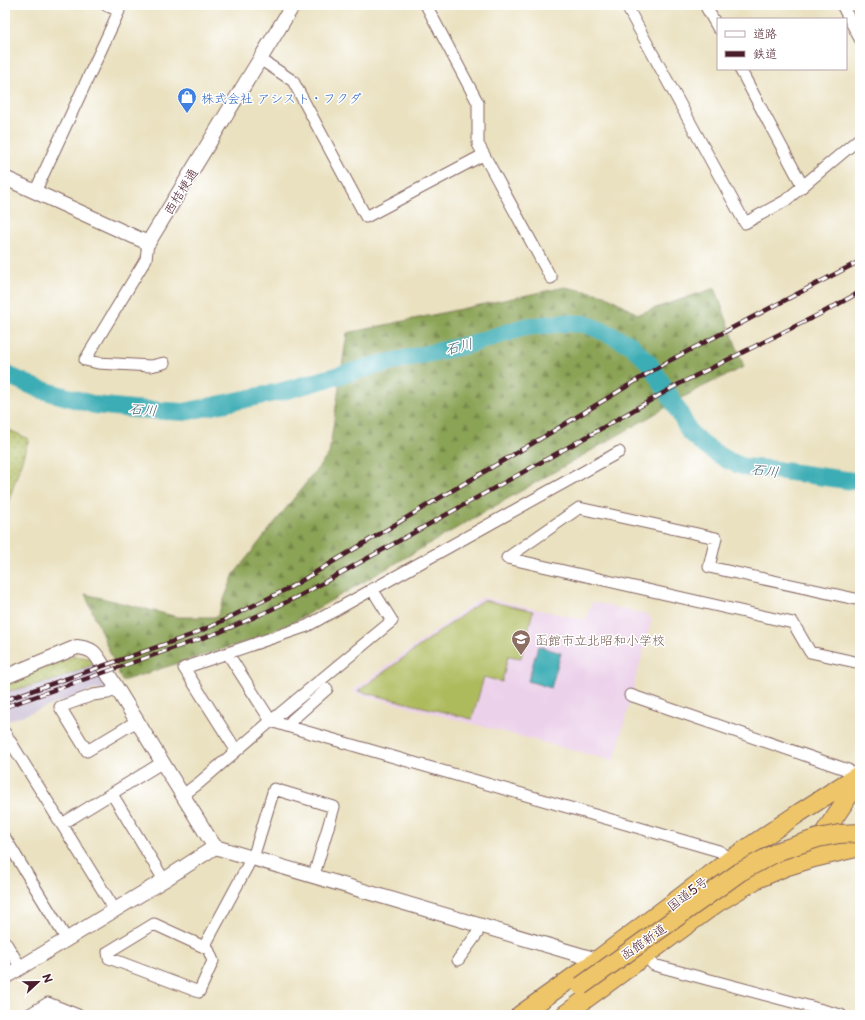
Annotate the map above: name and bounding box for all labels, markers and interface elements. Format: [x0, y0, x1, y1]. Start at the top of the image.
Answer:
legend [717, 18, 847, 70]
text: 道路 [753, 24, 777, 42]
text: 鉄道 [753, 44, 777, 62]
shop icon: 株式会社 アシスト・フクダ [176, 86, 198, 114]
place label: 株式会社 アシスト・フクダ [201, 88, 362, 107]
street label: 西桔梗通 [158, 164, 202, 218]
water label: 石川 [443, 332, 475, 360]
water label: 石川 [128, 397, 158, 421]
water label: 石川 [750, 458, 780, 482]
school or university icon: 函館市立北昭和小学校 [510, 628, 532, 656]
place label: 函館市立北昭和小学校 [535, 630, 665, 649]
street label: 国道5号 [662, 871, 712, 915]
street label: 函館新道 [616, 918, 670, 964]
north arrow [18, 962, 58, 1002]
text: N [38, 971, 57, 986]

